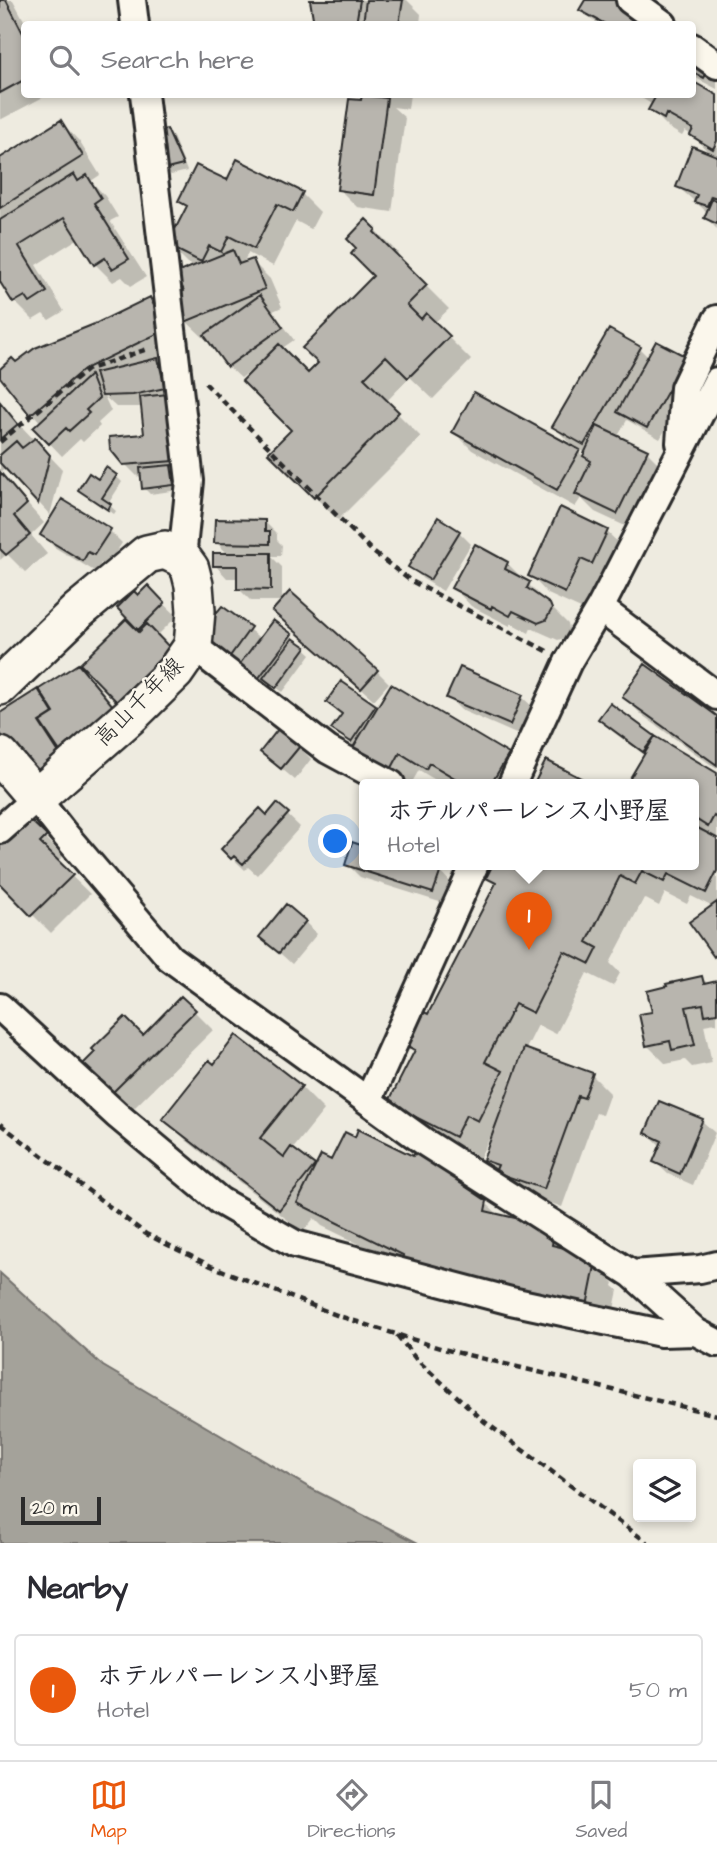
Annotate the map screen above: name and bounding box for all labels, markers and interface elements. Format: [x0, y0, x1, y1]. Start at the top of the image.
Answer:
search box [21, 21, 696, 98]
icon: search [45, 41, 83, 79]
text: Search here [101, 42, 254, 78]
street label: 高山千年線 [87, 650, 191, 754]
popup [359, 779, 699, 870]
text: ホテルパーレンス小野屋 [387, 793, 671, 829]
your location [318, 824, 352, 858]
text: Hotel [387, 829, 440, 861]
pin: 1 [506, 892, 552, 950]
map controls [633, 1459, 696, 1522]
button: layers [633, 1459, 696, 1522]
scale bar [21, 1494, 102, 1526]
text: 20 m [32, 1495, 77, 1522]
text: Nearby [28, 1568, 128, 1610]
text: ホテルパーレンス小野屋 [97, 1658, 380, 1694]
text: 1 [52, 1674, 54, 1706]
text: 50 m [629, 1674, 687, 1706]
text: Hotel [97, 1694, 149, 1726]
tab: Map [90, 1776, 128, 1845]
tab: Directions [307, 1776, 396, 1845]
tab: Saved [575, 1776, 627, 1845]

